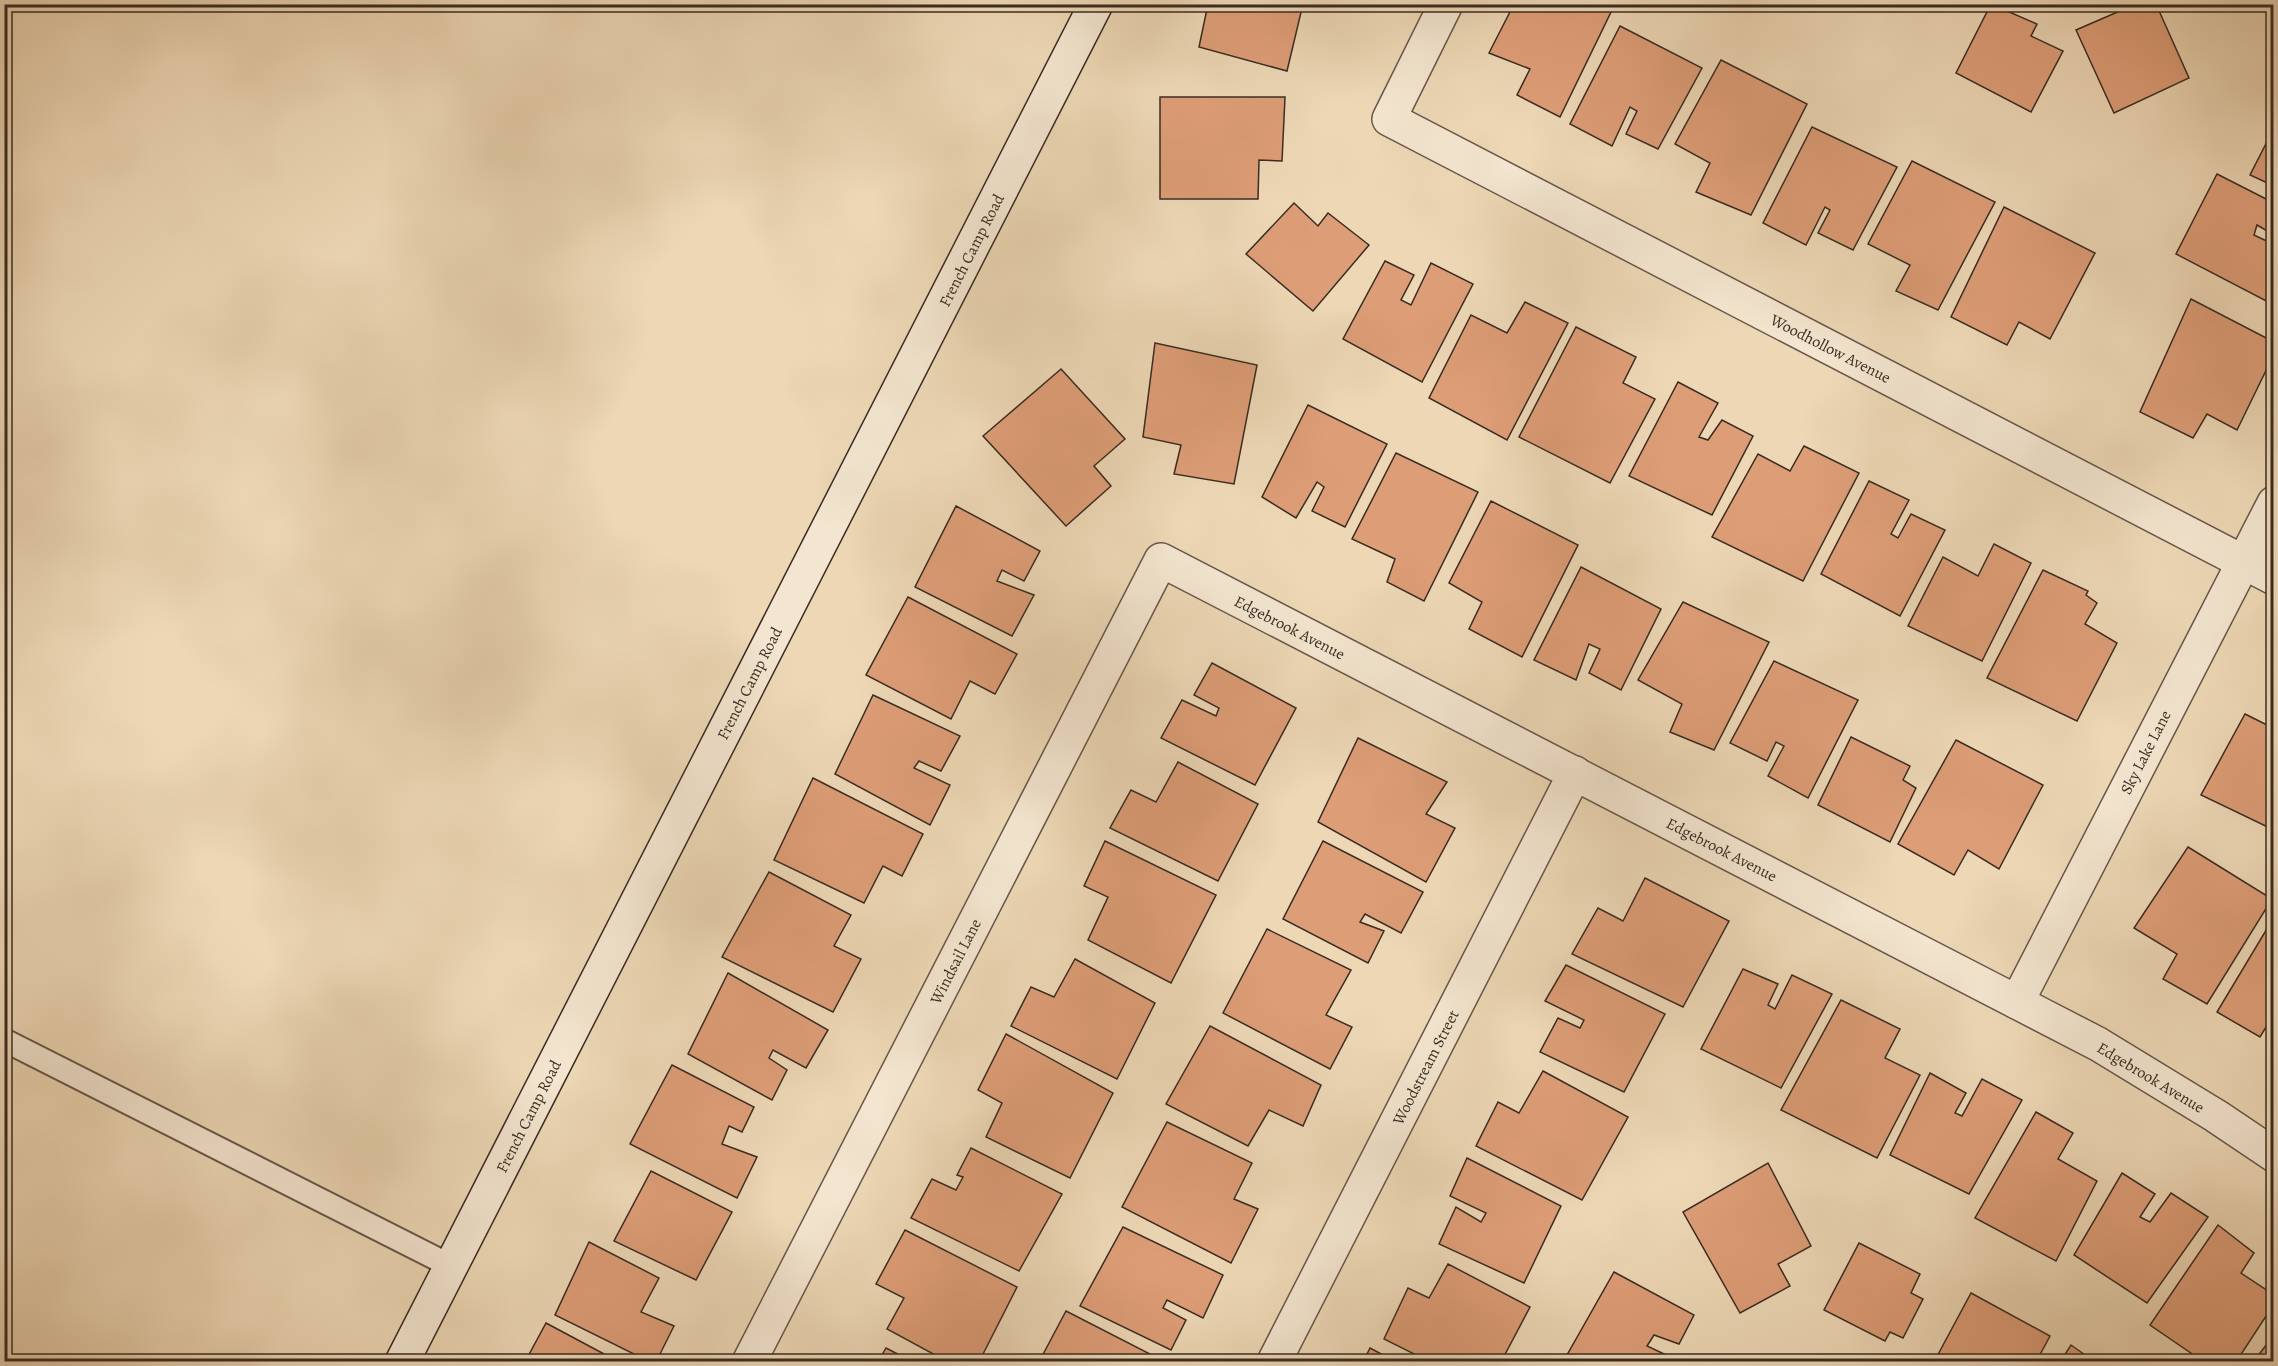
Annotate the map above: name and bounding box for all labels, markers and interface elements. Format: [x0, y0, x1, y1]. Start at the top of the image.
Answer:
street label: French Camp Road [934, 190, 1010, 311]
street label: Woodhollow Avenue [1766, 309, 1895, 389]
street label: Edgebrook Avenue [1230, 590, 1349, 665]
street label: French Camp Road [712, 623, 788, 744]
street label: Sky Lake Lane [2115, 707, 2176, 798]
street label: Edgebrook Avenue [1662, 812, 1781, 887]
street label: Windsail Lane [924, 915, 987, 1009]
street label: Woodstream Street [1387, 1006, 1464, 1130]
street label: Edgebrook Avenue [2093, 1037, 2208, 1119]
street label: French Camp Road [491, 1056, 567, 1177]

